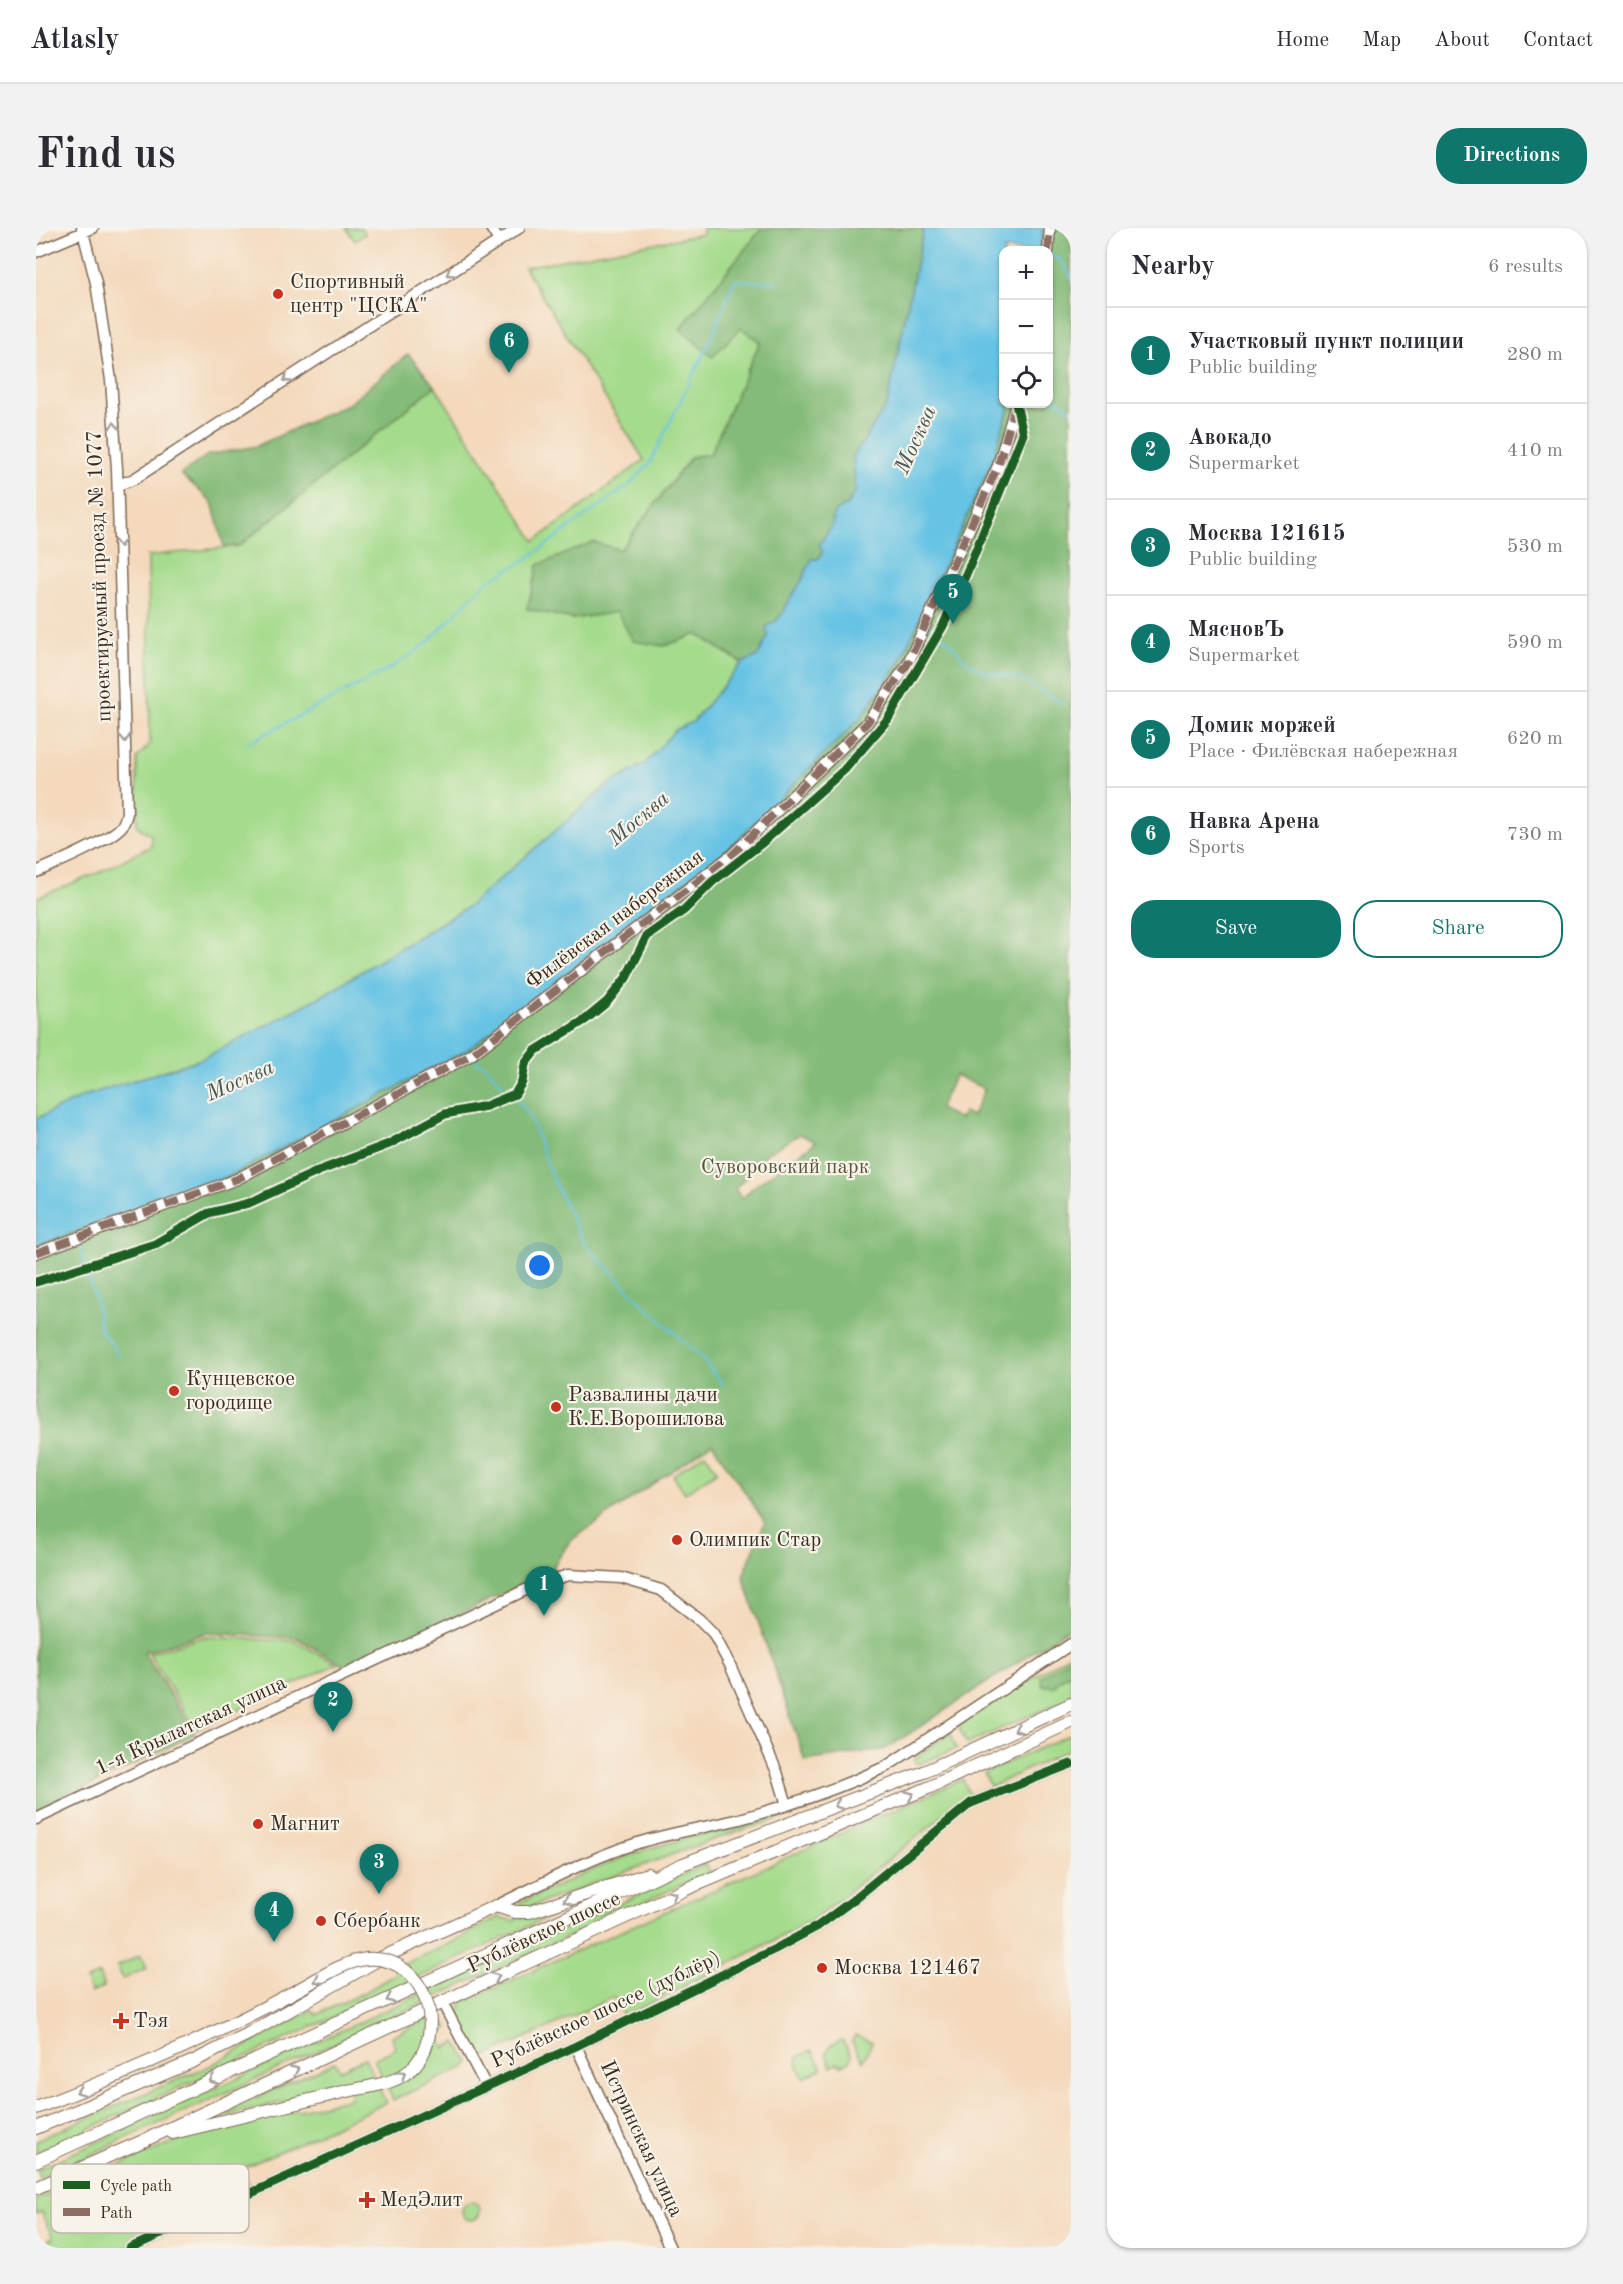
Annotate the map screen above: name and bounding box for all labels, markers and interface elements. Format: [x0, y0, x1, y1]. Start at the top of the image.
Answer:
text: Atlasly [30, 27, 120, 55]
text: Home [1276, 30, 1329, 51]
text: Map [1362, 30, 1401, 51]
text: About [1434, 30, 1490, 51]
text: Contact [1523, 30, 1593, 51]
button: Directions [1436, 128, 1587, 184]
text: Find us [36, 135, 175, 177]
map controls [999, 246, 1053, 408]
button: + [999, 246, 1053, 300]
text: Nearby [1131, 254, 1215, 280]
text: 6 results [1488, 257, 1563, 277]
one-way arrow [446, 265, 457, 276]
place label: Спортивный центр "ЦСКА" [290, 272, 428, 317]
marker: Спортивный центр "ЦСКА" [271, 287, 285, 301]
button: − [999, 300, 1053, 354]
pin: 6 [490, 324, 528, 373]
text: Участковый пункт полиции [1188, 331, 1464, 353]
text: 1 [1145, 345, 1156, 365]
text: 280 m [1507, 345, 1563, 365]
button: locate [999, 354, 1053, 408]
text: Public building [1188, 358, 1317, 378]
one-way arrow [283, 372, 294, 383]
water label: Москва [891, 402, 941, 478]
one-way arrow [108, 422, 121, 431]
text: Авокадо [1188, 427, 1272, 449]
street label: проектируемый проезд № 1077 [84, 430, 116, 722]
text: 2 [1145, 441, 1156, 461]
text: 410 m [1507, 441, 1563, 461]
text: Supermarket [1188, 454, 1299, 474]
text: Москва 121615 [1188, 523, 1345, 545]
text: 3 [1145, 537, 1156, 557]
text: 530 m [1507, 537, 1563, 557]
one-way arrow [113, 539, 126, 548]
text: Public building [1188, 550, 1317, 570]
pin: 5 [934, 574, 972, 624]
text: МясновЪ [1188, 619, 1284, 641]
text: 4 [1145, 633, 1156, 653]
text: 590 m [1507, 633, 1563, 653]
text: Supermarket [1188, 646, 1299, 666]
text: Домик моржей [1188, 715, 1336, 737]
text: 5 [1145, 729, 1156, 749]
text: 620 m [1507, 729, 1563, 749]
one-way arrow [119, 733, 132, 742]
text: Place · Филёвская набережная [1188, 742, 1458, 762]
water label: Москва [603, 787, 674, 851]
text: Навка Арена [1188, 811, 1320, 833]
text: 6 [1145, 825, 1156, 845]
text: 730 m [1507, 825, 1563, 845]
text: Sports [1188, 838, 1245, 858]
street label: Филёвская набережная [522, 846, 708, 994]
button: Save [1131, 900, 1341, 958]
button: Share [1353, 900, 1563, 958]
water label: Москва [202, 1056, 278, 1106]
park label: Суворовский парк [701, 1157, 870, 1178]
your location [525, 1251, 554, 1280]
place label: Кунцевское городище [186, 1369, 295, 1414]
marker: Кунцевское городище [167, 1384, 181, 1398]
place label: Развалины дачи К.Е.Ворошилова [568, 1385, 725, 1430]
marker: Развалины дачи К.Е.Ворошилова [549, 1400, 563, 1414]
place label: Олимпик Стар [689, 1530, 821, 1551]
marker: Олимпик Стар [670, 1533, 684, 1547]
pin: 1 [524, 1566, 564, 1616]
street label: 1-я Крылатская улица [92, 1672, 290, 1780]
pin: 2 [314, 1682, 352, 1732]
one-way arrow [1013, 1721, 1024, 1733]
one-way arrow [904, 1790, 915, 1802]
one-way arrow [834, 1798, 845, 1810]
place label: Магнит [270, 1814, 340, 1835]
marker: Магнит [251, 1817, 265, 1831]
pin: 3 [360, 1844, 398, 1894]
street label: Рублёвское шоссе [464, 1888, 624, 1978]
one-way arrow [666, 1891, 677, 1903]
pin: 4 [254, 1892, 294, 1942]
one-way arrow [563, 1892, 573, 1905]
place label: Сбербанк [333, 1911, 421, 1932]
marker: Сбербанк [314, 1914, 328, 1928]
street label: Рублёвское шоссе (дублёр) [488, 1948, 724, 2072]
place label: Москва 121467 [834, 1958, 981, 1979]
marker: Москва 121467 [815, 1961, 829, 1975]
one-way arrow [313, 1973, 324, 1984]
one-way arrow [489, 1973, 500, 1985]
one-way arrow [385, 1991, 396, 2003]
place label: Тэя [133, 2011, 168, 2032]
marker: Тэя [114, 2014, 128, 2028]
street label: Истринская улица [596, 2058, 686, 2220]
one-way arrow [289, 2065, 300, 2077]
one-way arrow [396, 2070, 407, 2081]
one-way arrow [208, 2073, 219, 2085]
one-way arrow [76, 2084, 87, 2096]
legend [51, 2164, 249, 2233]
text: Cycle path [100, 2179, 172, 2195]
place label: МедЭлит [380, 2190, 463, 2211]
marker: МедЭлит [358, 2191, 376, 2209]
text: Path [100, 2206, 133, 2222]

